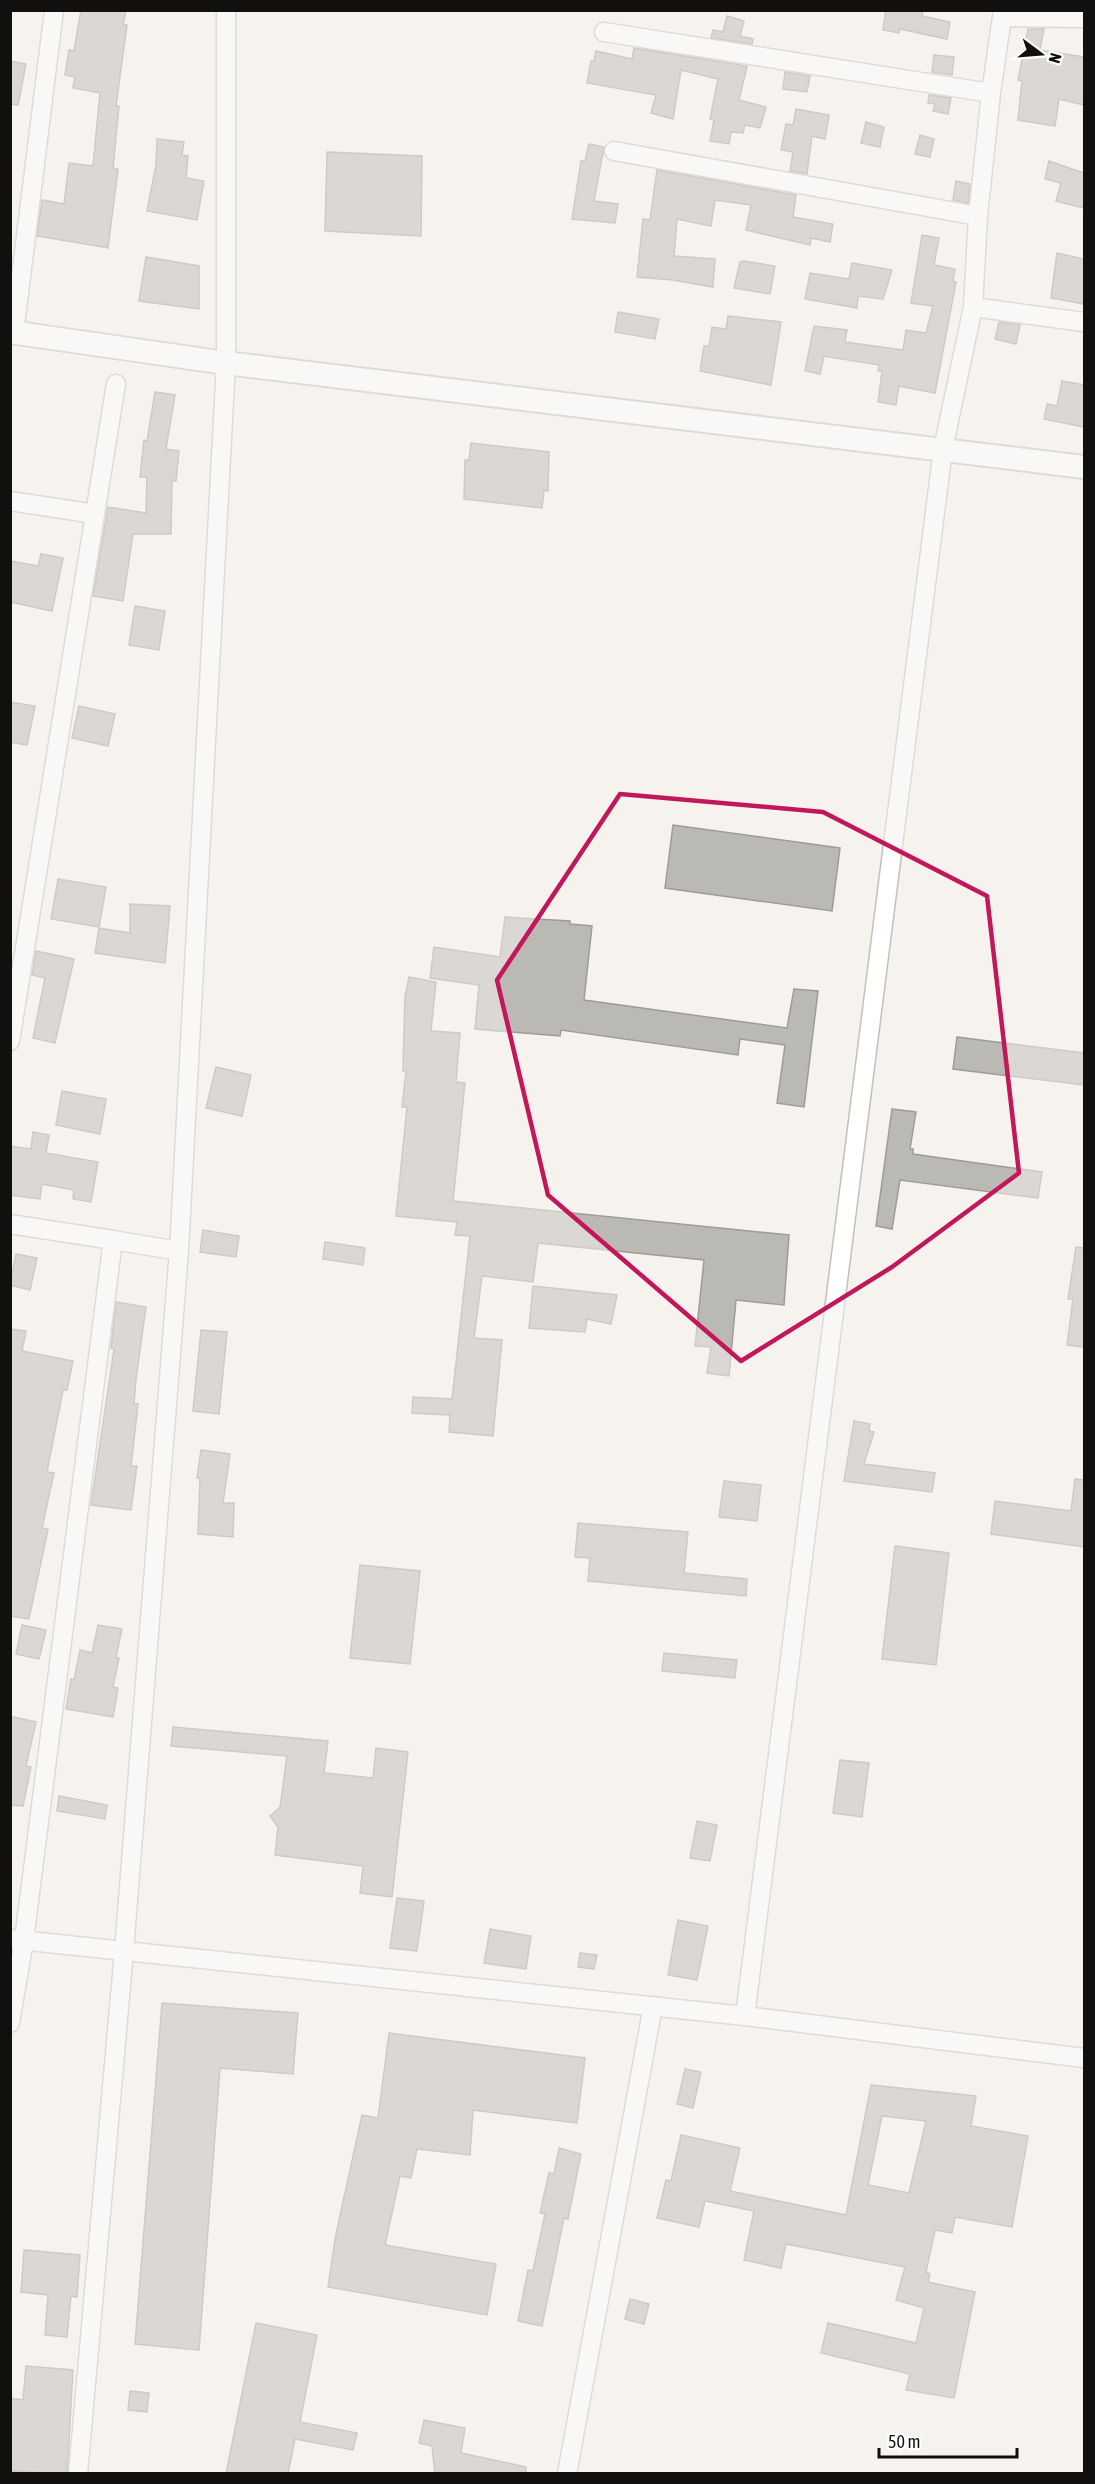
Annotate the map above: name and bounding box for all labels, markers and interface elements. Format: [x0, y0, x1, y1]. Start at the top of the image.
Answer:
north arrow [1011, 24, 1071, 84]
text: N [1045, 51, 1065, 65]
scale bar [879, 2421, 1017, 2459]
text: 50 m [888, 2431, 920, 2452]

